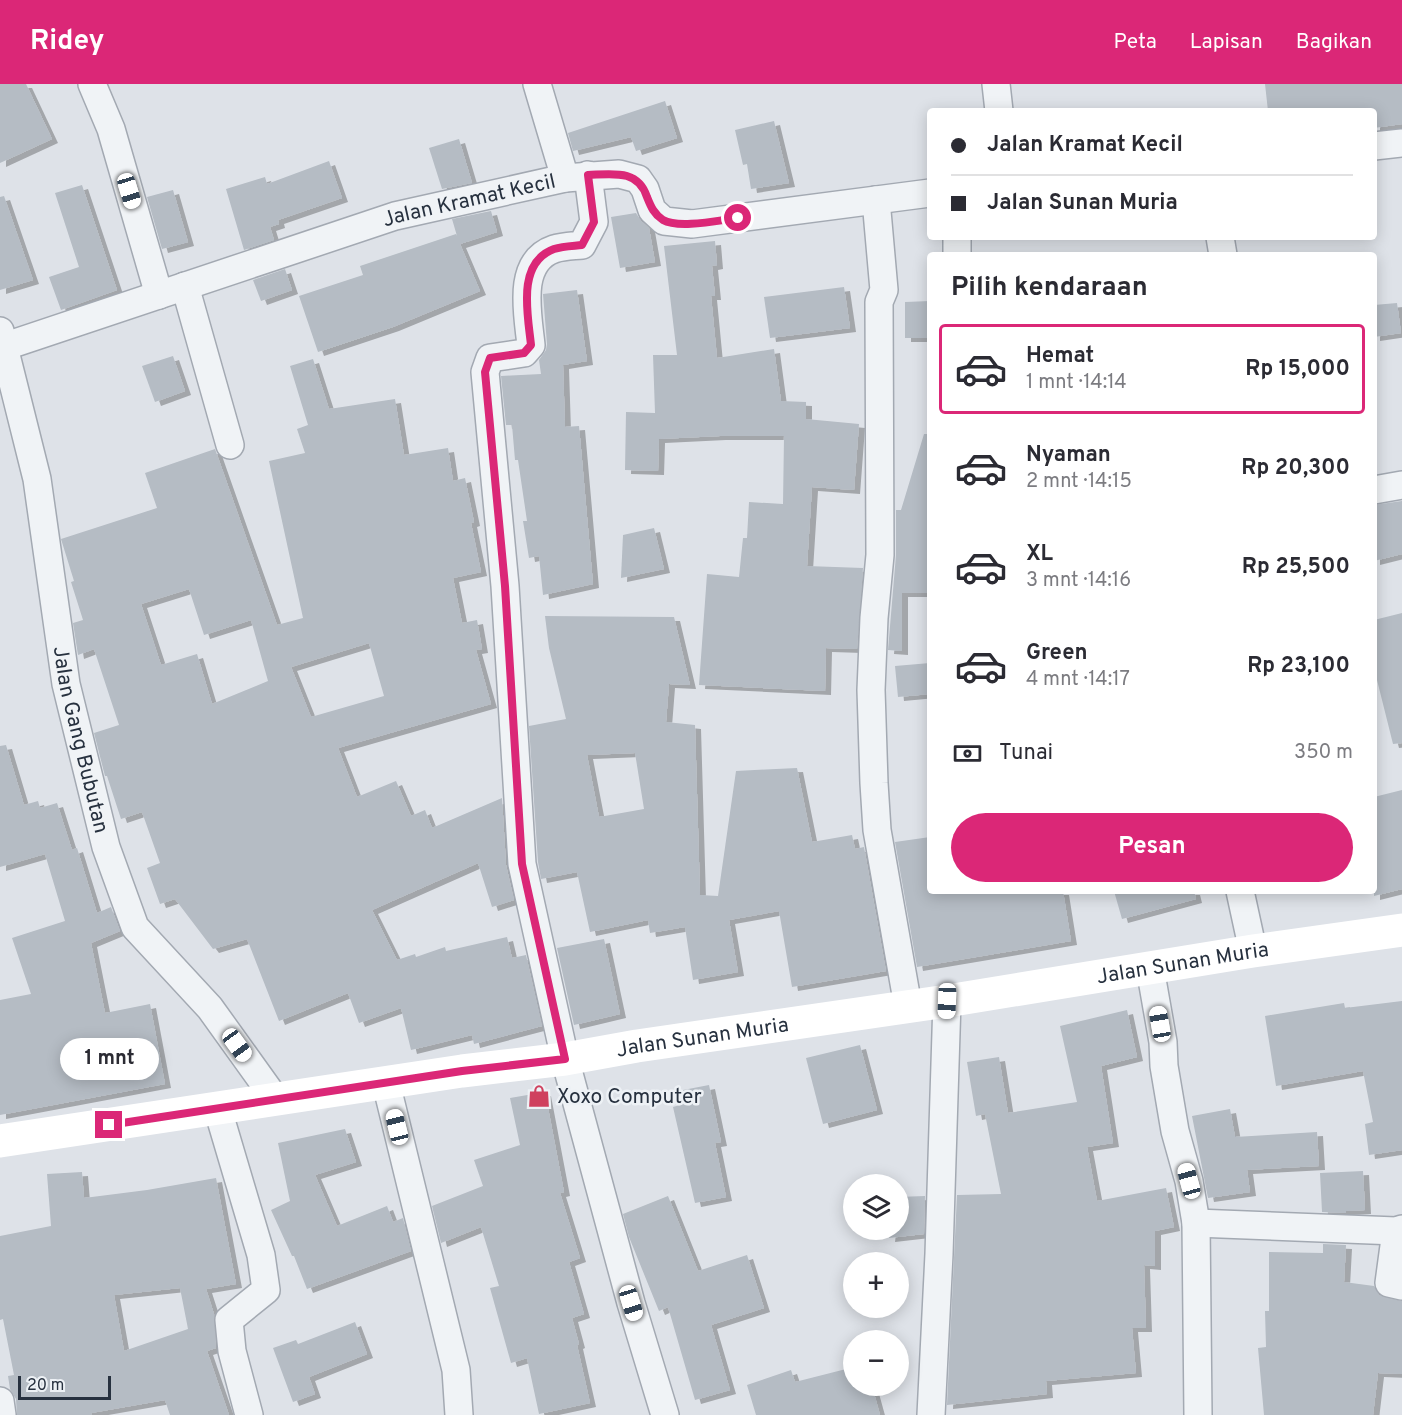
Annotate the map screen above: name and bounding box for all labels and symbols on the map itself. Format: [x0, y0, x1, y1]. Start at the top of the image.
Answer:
street label: Jalan Kramat Kecil [379, 169, 558, 234]
car [115, 171, 143, 211]
route start [724, 204, 751, 231]
street label: Jalan Gang Bubutan [46, 645, 114, 836]
street label: Jalan Sunan Muria [1095, 937, 1271, 991]
car [937, 983, 957, 1019]
car [1148, 1005, 1172, 1043]
street label: Jalan Sunan Muria [614, 1012, 790, 1065]
car [219, 1025, 255, 1065]
callout: 1 mnt [60, 1038, 158, 1080]
shop icon: Xoxo Computer [526, 1083, 552, 1109]
place label: Xoxo Computer [557, 1084, 702, 1111]
car [384, 1107, 410, 1147]
route end [95, 1111, 122, 1138]
car [1176, 1161, 1202, 1201]
car [617, 1283, 645, 1323]
scale bar [18, 1373, 111, 1400]

